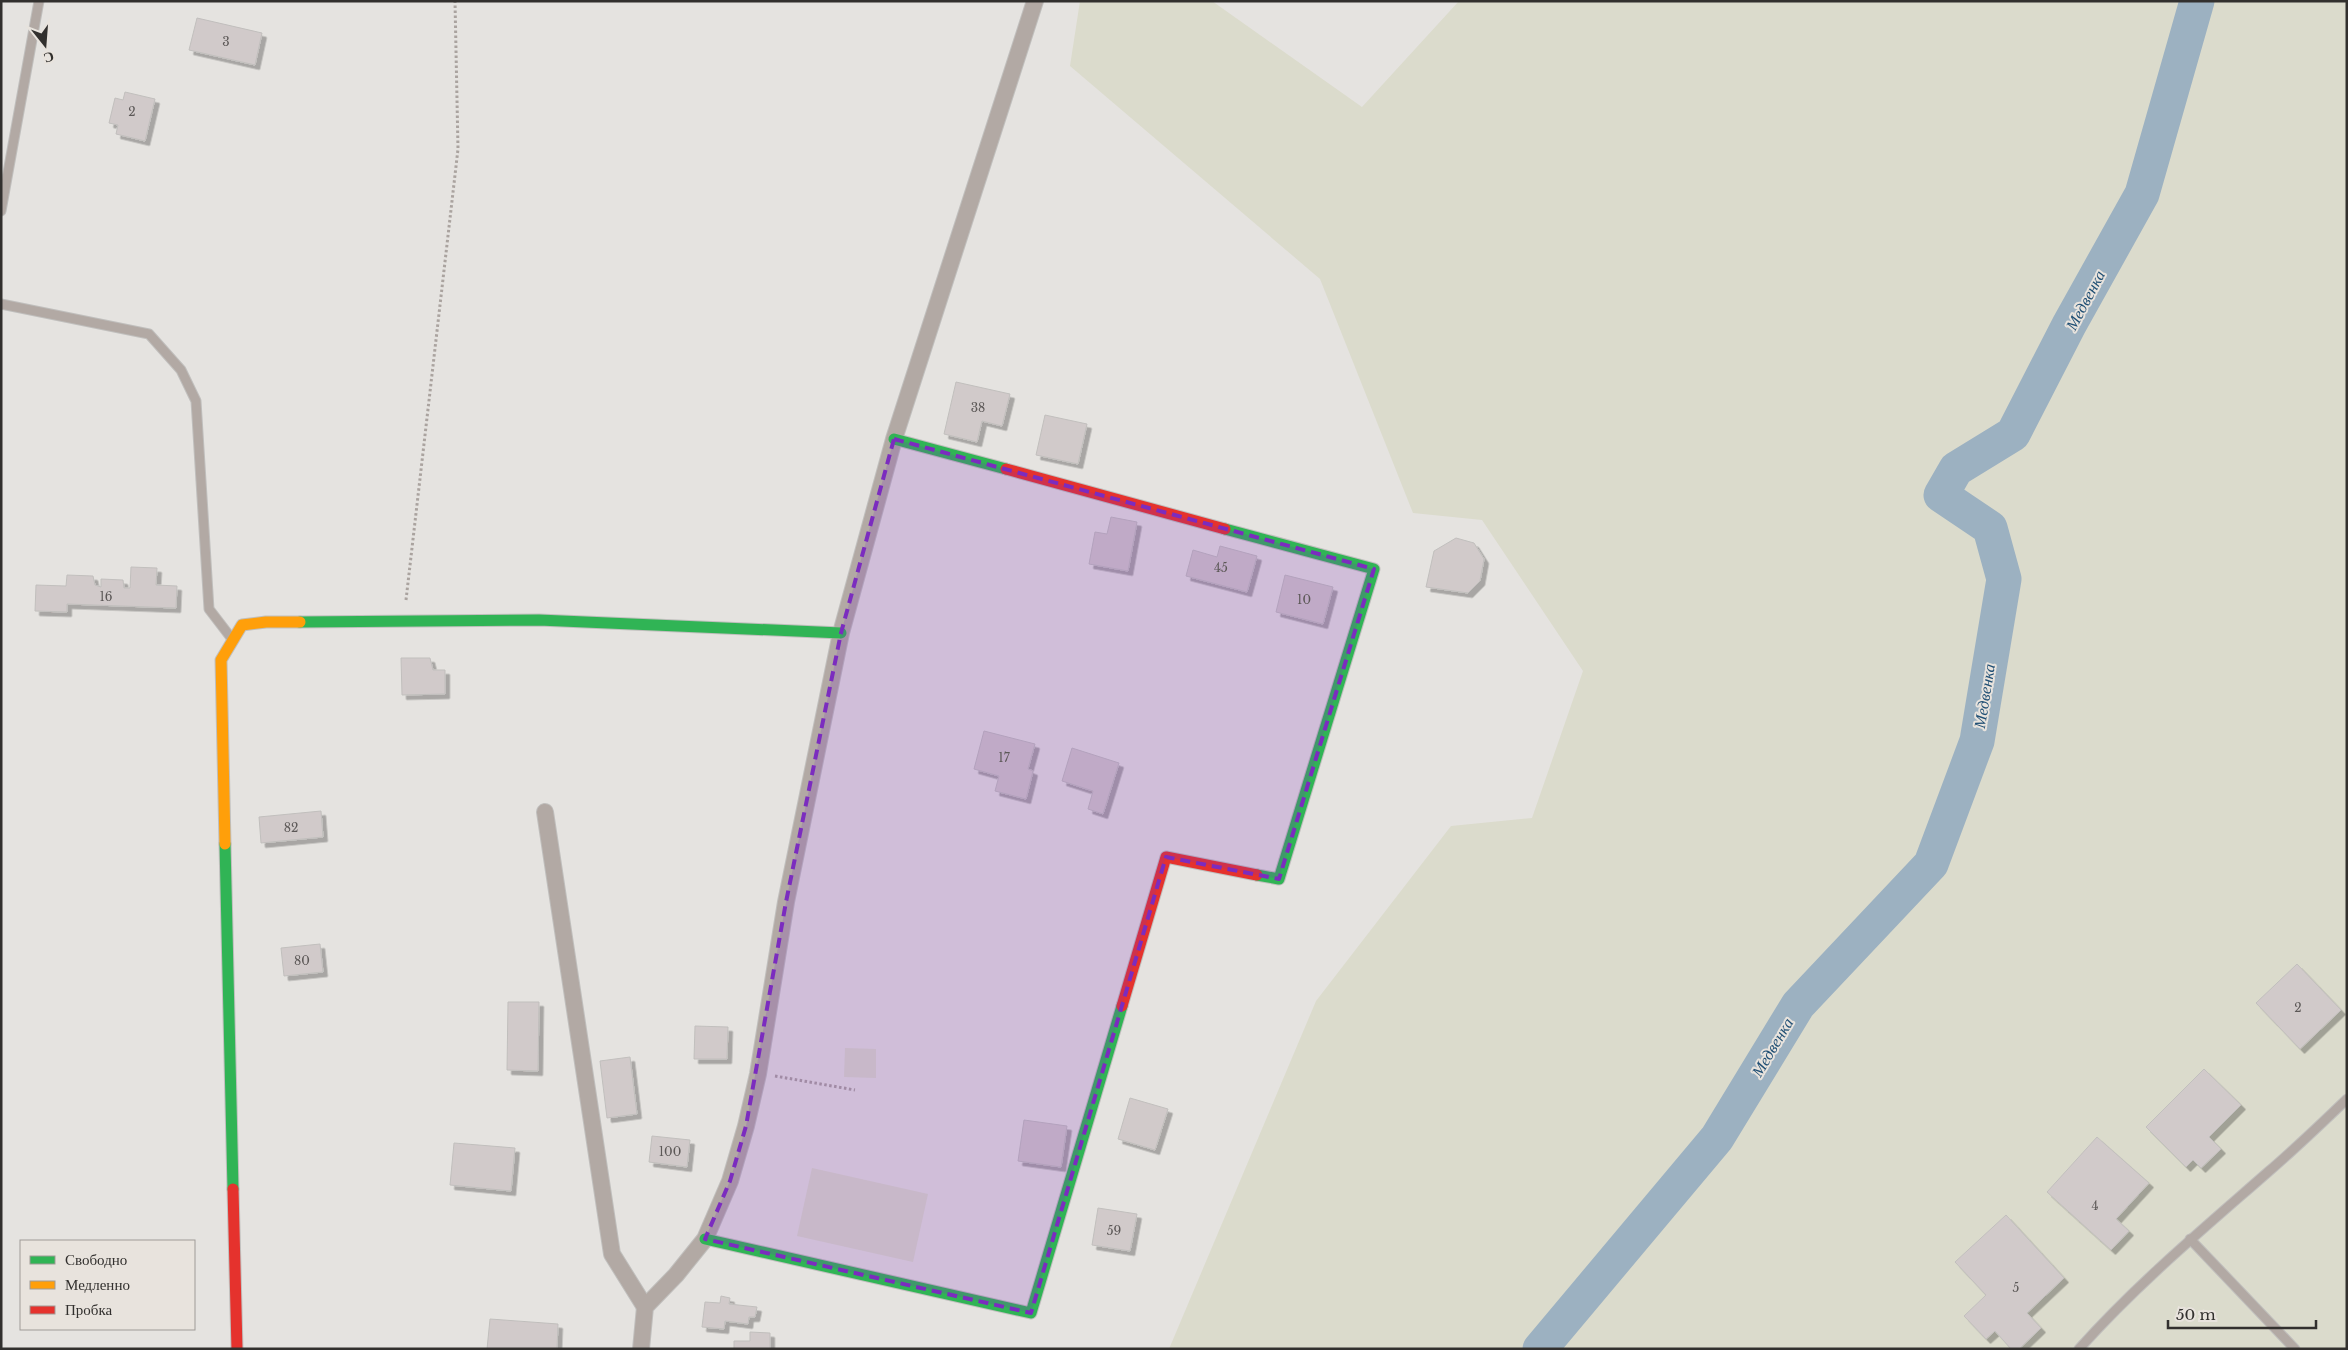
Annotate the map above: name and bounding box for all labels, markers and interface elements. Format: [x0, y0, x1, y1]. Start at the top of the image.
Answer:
north arrow [20, 20, 70, 70]
house number: 3 [222, 34, 230, 49]
text: С [41, 47, 56, 68]
house number: 2 [128, 104, 136, 119]
water label: Медвенка [2060, 267, 2109, 334]
house number: 38 [971, 400, 985, 415]
house number: 45 [1214, 560, 1228, 575]
house number: 16 [99, 589, 113, 604]
house number: 10 [1297, 592, 1311, 607]
water label: Медвенка [1969, 662, 1999, 731]
house number: 17 [998, 750, 1011, 765]
house number: 82 [284, 820, 298, 835]
house number: 80 [294, 953, 310, 968]
house number: 2 [2294, 1000, 2302, 1015]
water label: Медвенка [1746, 1014, 1797, 1081]
house number: 100 [659, 1144, 681, 1159]
house number: 4 [2091, 1198, 2099, 1213]
house number: 59 [1107, 1223, 1121, 1238]
legend [20, 1240, 195, 1330]
text: Свободно [65, 1250, 127, 1269]
text: Медленно [65, 1275, 130, 1294]
house number: 5 [2013, 1280, 2020, 1295]
scale bar [2168, 1298, 2316, 1330]
text: Пробка [65, 1300, 113, 1319]
text: 50 m [2176, 1305, 2216, 1324]

